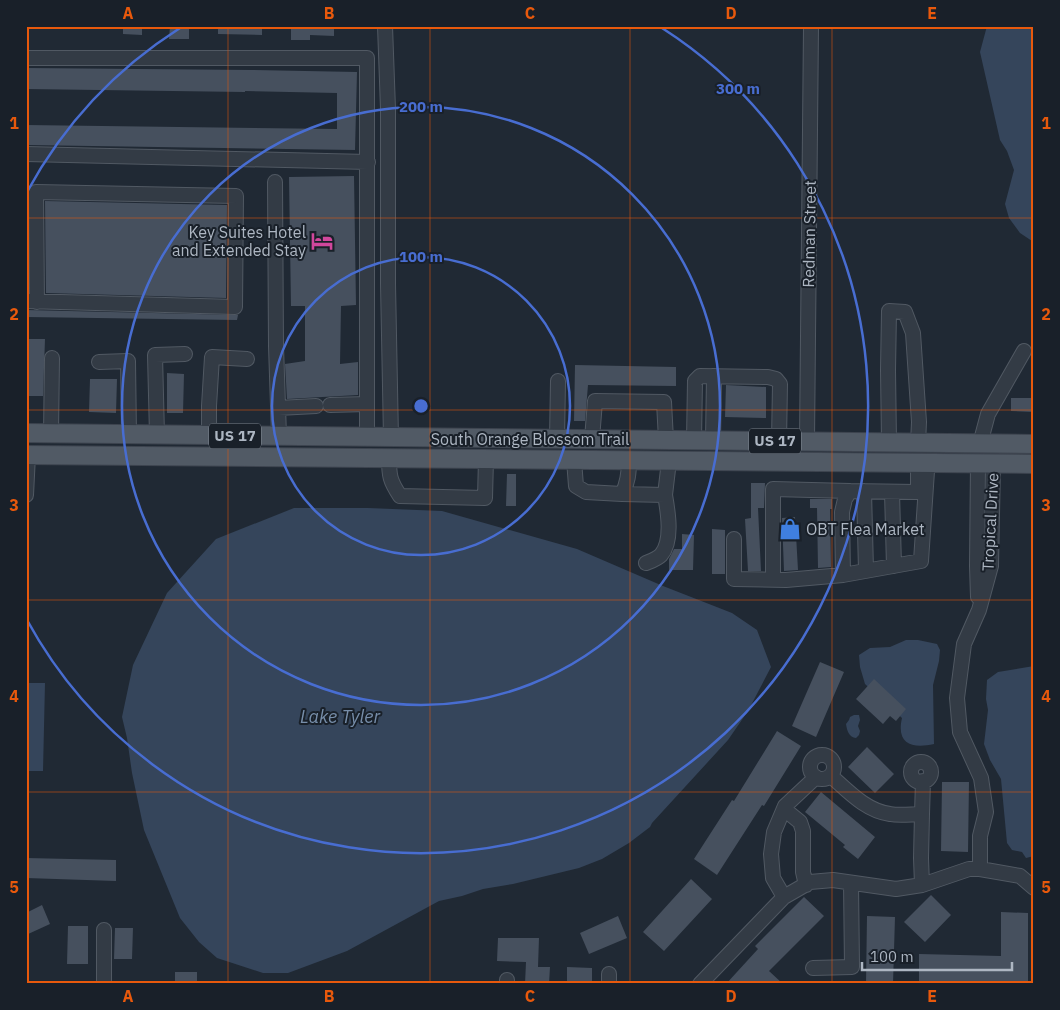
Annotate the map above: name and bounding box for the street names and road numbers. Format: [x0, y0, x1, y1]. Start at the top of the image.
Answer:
street label: Redman Street [798, 180, 820, 288]
road number: US 17 [209, 424, 261, 448]
road number: US 17 [749, 428, 801, 454]
street label: South Orange Blossom Trail [431, 429, 629, 449]
street label: Tropical Drive [977, 472, 1003, 572]

